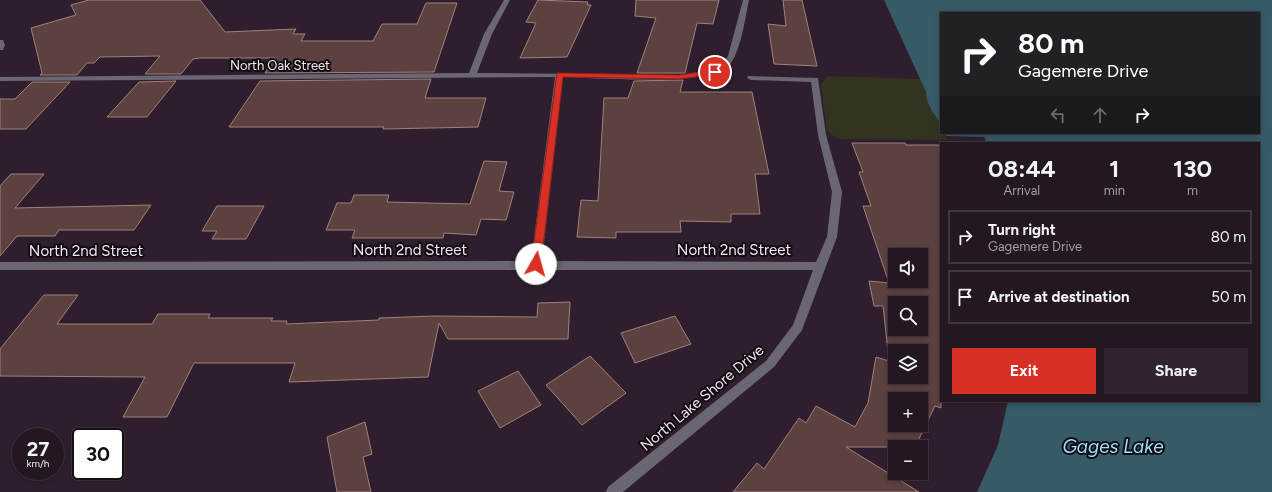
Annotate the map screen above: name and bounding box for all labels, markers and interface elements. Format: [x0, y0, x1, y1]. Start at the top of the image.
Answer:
text: 80 m [1018, 26, 1084, 60]
icon: right [952, 28, 1004, 80]
pin [698, 55, 732, 89]
street label: North Oak Street [230, 58, 330, 73]
text: Gagemere Drive [1018, 60, 1148, 82]
icon: arrive [704, 61, 726, 83]
icon: left [1047, 104, 1069, 126]
icon: ahead [1089, 104, 1111, 126]
icon: right [1131, 104, 1153, 126]
text: 08:44 [988, 154, 1056, 183]
text: 1 [1109, 154, 1119, 183]
text: 130 [1173, 154, 1212, 183]
text: Arrival [1004, 183, 1040, 198]
text: min [1104, 183, 1125, 198]
text: m [1187, 183, 1198, 198]
text: Turn right [988, 221, 1056, 239]
icon: right [954, 226, 976, 248]
text: 80 m [1211, 228, 1246, 246]
text: Gagemere Drive [988, 239, 1082, 254]
street label: North 2nd Street [353, 241, 468, 259]
street label: North 2nd Street [677, 241, 792, 259]
street label: North 2nd Street [29, 242, 144, 260]
position arrow [515, 243, 557, 285]
map controls [888, 248, 928, 480]
button: sound [888, 248, 928, 288]
icon: arrive [954, 286, 976, 308]
text: Arrive at destination [988, 288, 1129, 306]
text: 50 m [1211, 288, 1246, 306]
button: search [888, 296, 928, 336]
street label: North Lake Shore Drive [637, 341, 767, 455]
button: layers [888, 344, 928, 384]
button: Exit [952, 348, 1096, 394]
button: Share [1104, 348, 1248, 394]
button: + [888, 392, 928, 432]
speed limit sign: 30 [72, 428, 124, 480]
water label: Gages Lake [1062, 435, 1164, 458]
text: 27 [27, 437, 49, 461]
button: − [888, 440, 928, 480]
text: km/h [27, 457, 49, 470]

